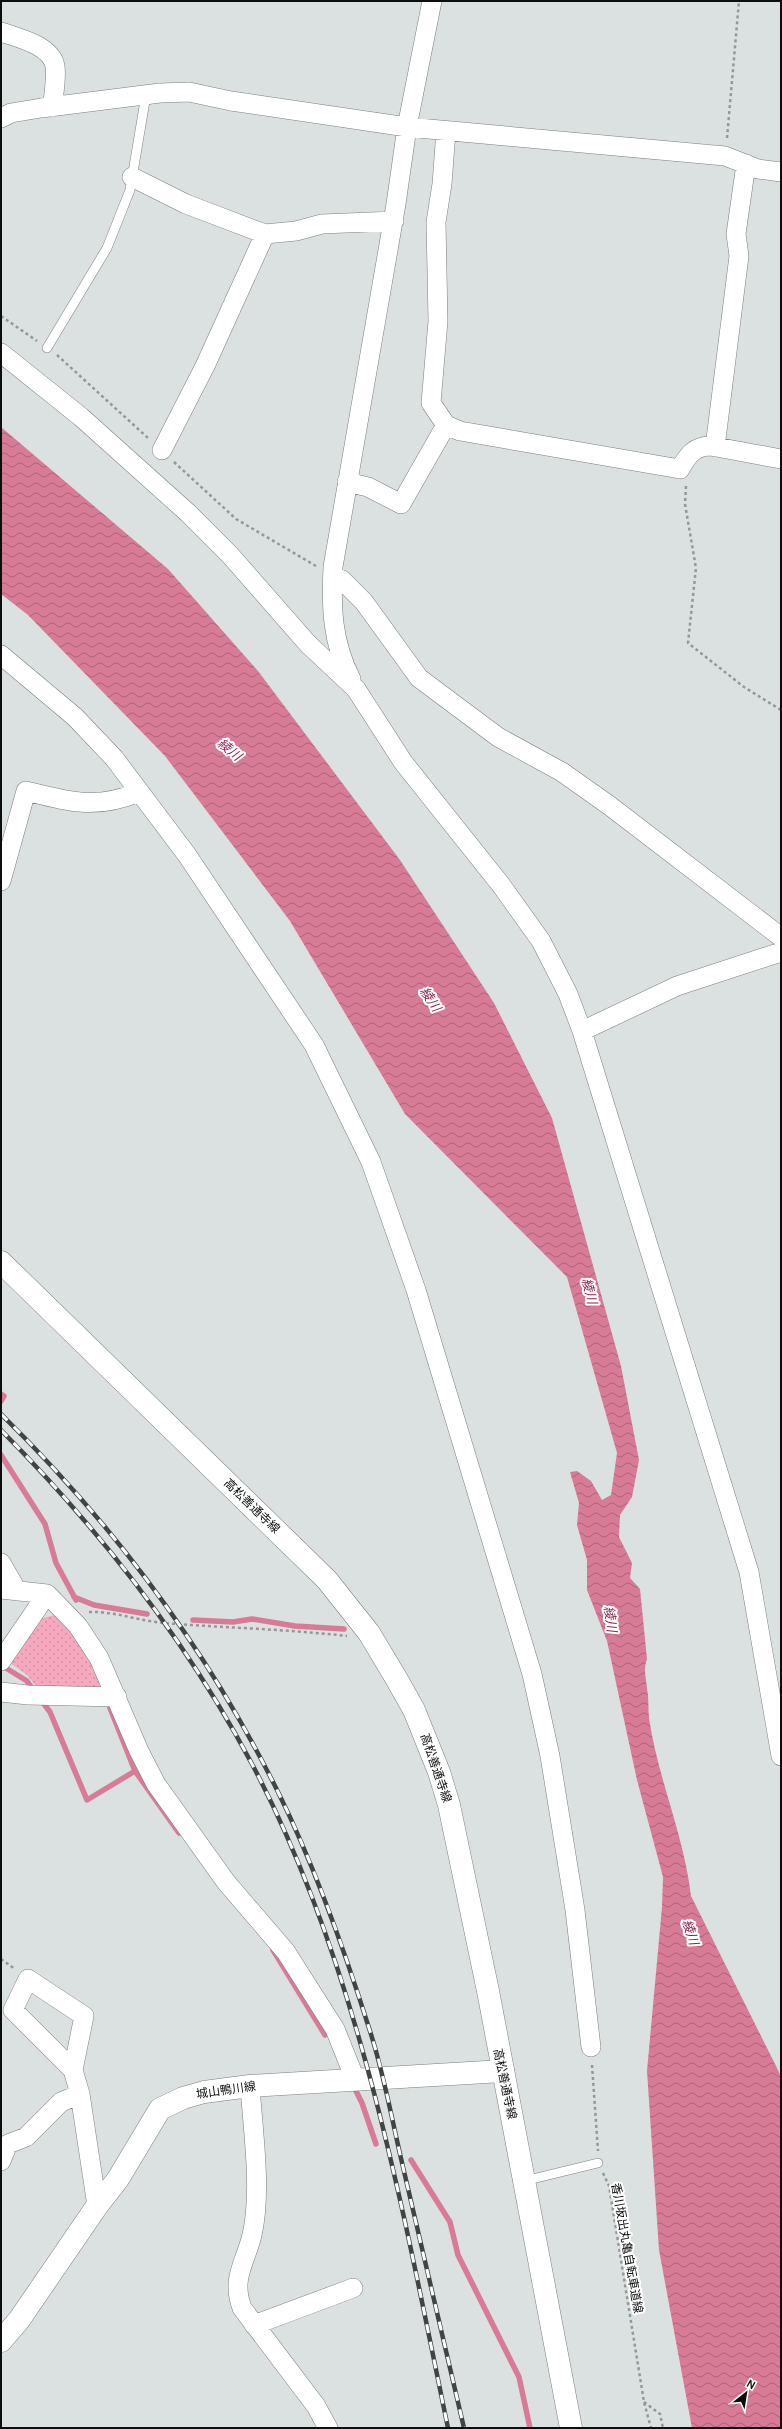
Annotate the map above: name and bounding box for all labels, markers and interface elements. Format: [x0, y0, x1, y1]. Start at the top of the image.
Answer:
water label: 綾川 [215, 735, 247, 765]
water label: 綾川 [417, 984, 446, 1016]
water label: 綾川 [579, 1276, 601, 1307]
street label: 高松善通寺線 [221, 1475, 283, 1536]
water label: 綾川 [601, 1605, 621, 1635]
street label: 高松善通寺線 [418, 1731, 455, 1804]
water label: 綾川 [679, 1917, 703, 1949]
street label: 高松善通寺線 [491, 2047, 520, 2121]
street label: 城山鴨川線 [195, 2078, 257, 2101]
street label: 香川坂出丸亀自転車道線 [609, 2182, 646, 2314]
north arrow [726, 2373, 766, 2413]
text: N [744, 2376, 758, 2392]

